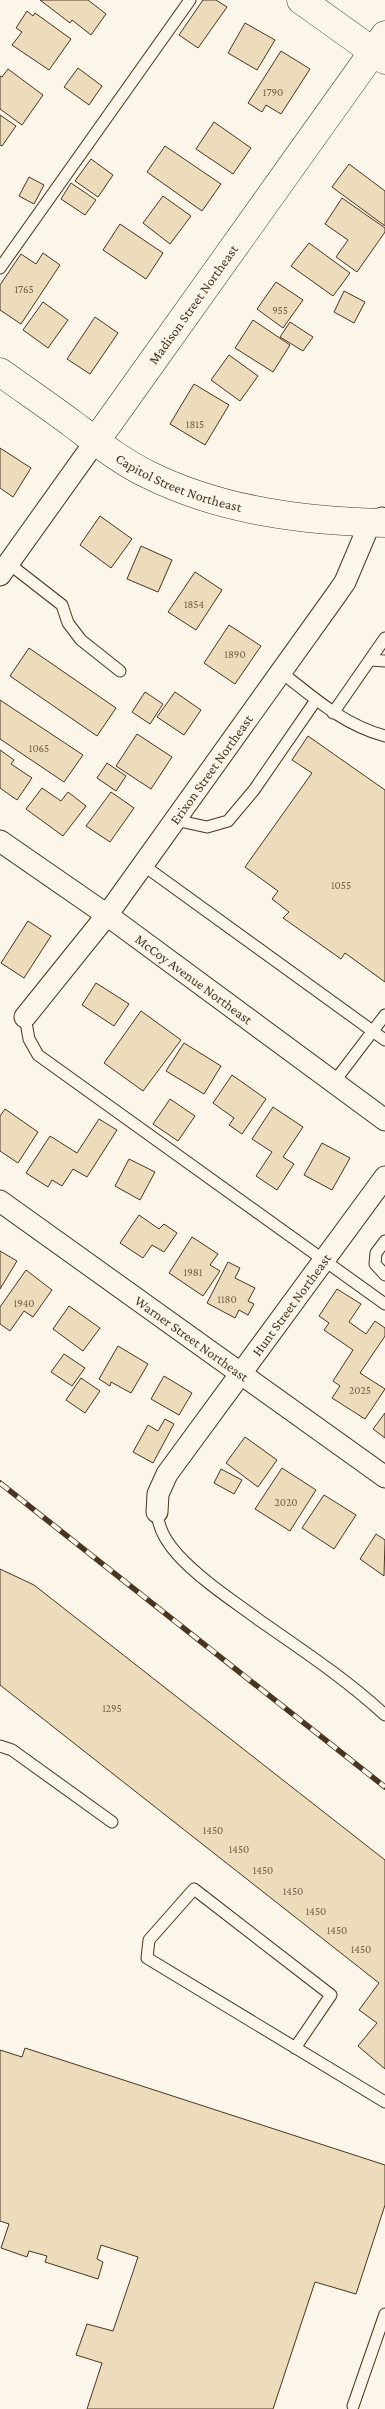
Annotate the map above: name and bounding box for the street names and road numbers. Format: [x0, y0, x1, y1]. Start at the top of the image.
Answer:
street label: Madison Street Northeast [145, 241, 241, 367]
street label: Capitol Street Northeast [113, 450, 244, 515]
street label: Erixon Street Northeast [167, 711, 256, 827]
street label: McCoy Avenue Northeast [132, 931, 256, 1028]
street label: Hunt Street Northeast [248, 1250, 334, 1359]
street label: Warner Street Northeast [132, 1292, 252, 1385]

